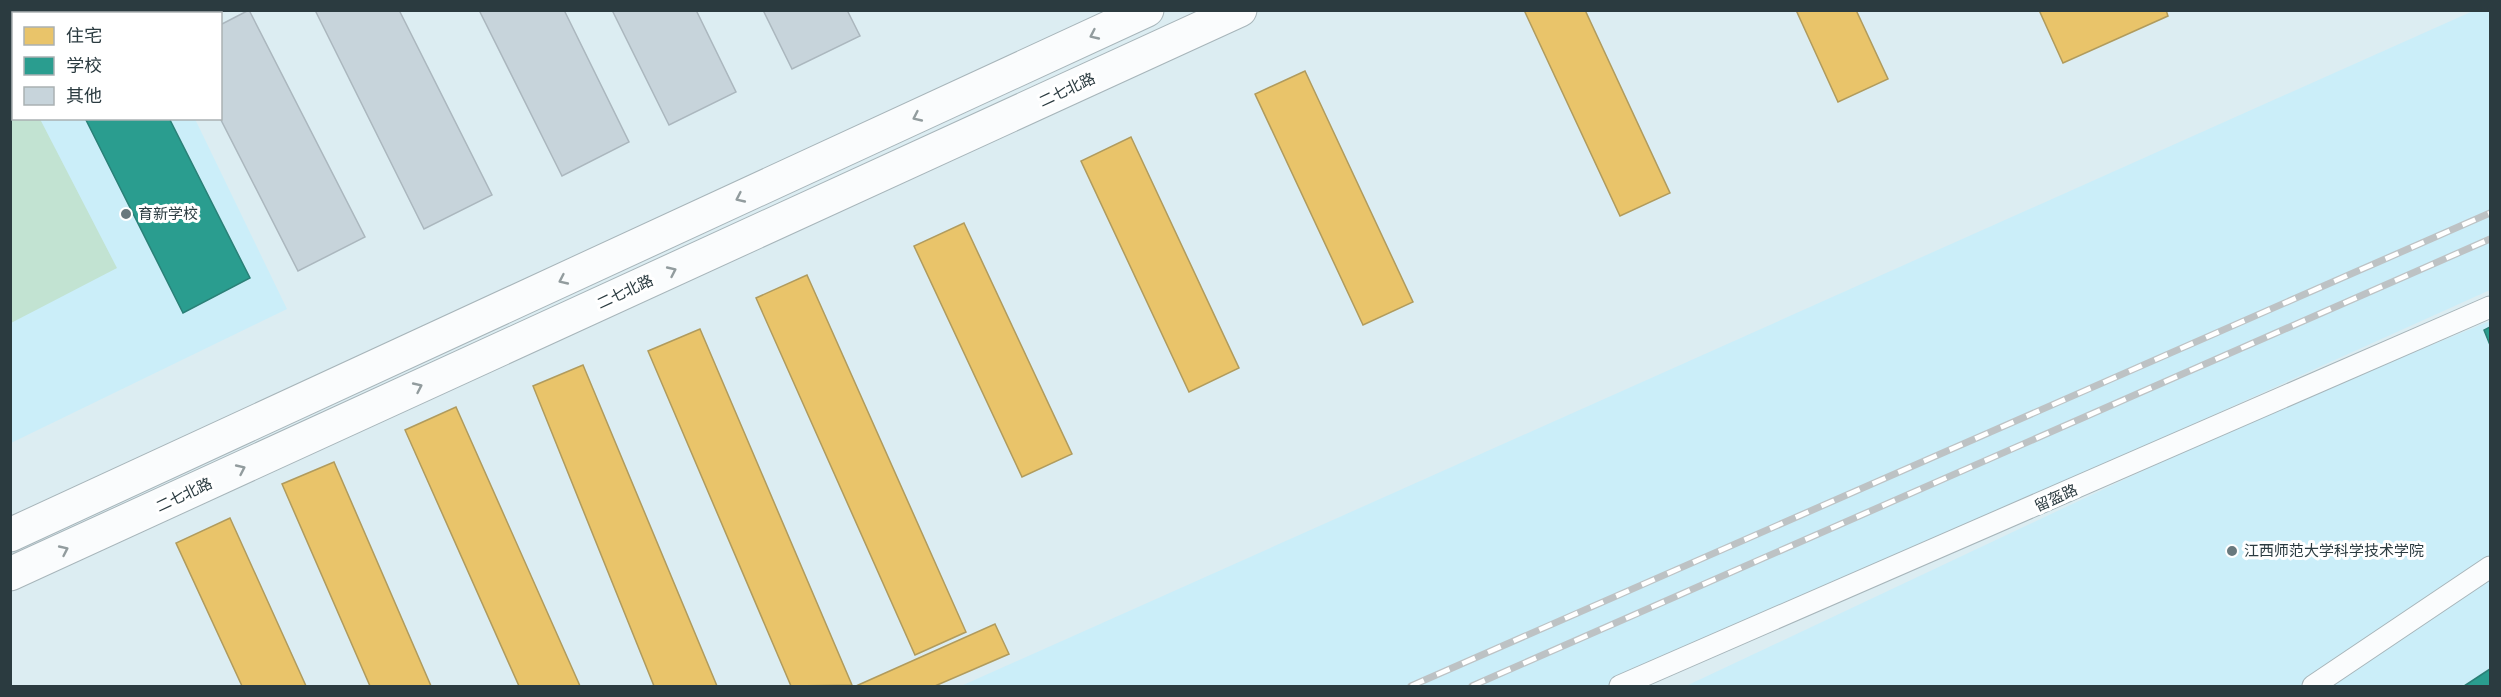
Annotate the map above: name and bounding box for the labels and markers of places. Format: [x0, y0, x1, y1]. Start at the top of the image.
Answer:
place label: 育新学校 [138, 204, 198, 223]
marker: 育新学校 [119, 207, 133, 221]
place label: 江西师范大学科学技术学院 [2244, 541, 2424, 560]
marker: 江西师范大学科学技术学院 [2225, 544, 2239, 558]

